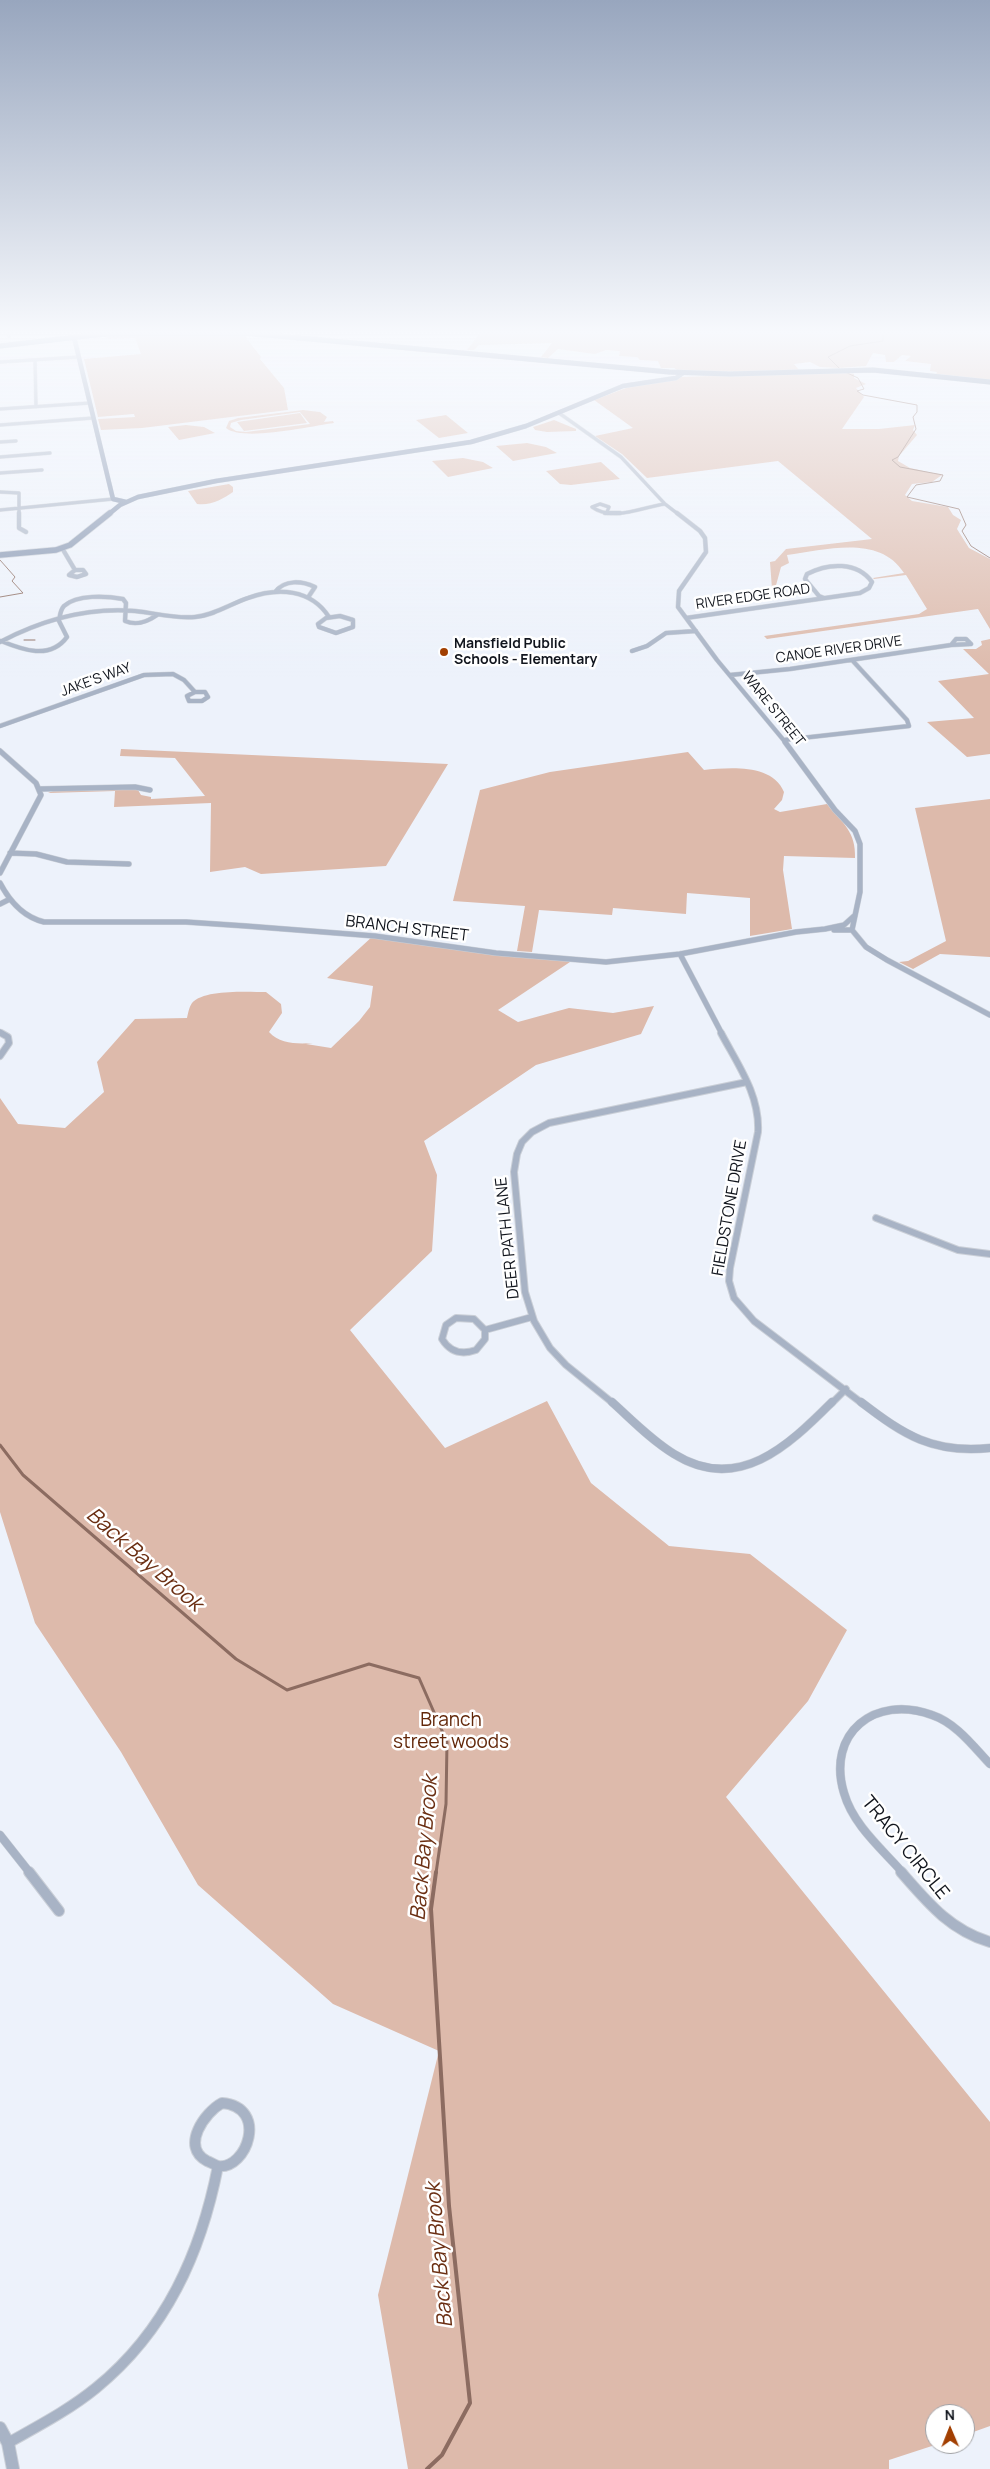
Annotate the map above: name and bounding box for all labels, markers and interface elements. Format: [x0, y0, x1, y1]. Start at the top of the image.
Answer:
street label: RIVER EDGE ROAD [695, 581, 811, 613]
street label: CANOE RIVER DRIVE [775, 633, 903, 667]
place label: Mansfield Public Schools - Elementary [454, 636, 597, 669]
marker: Mansfield Public Schools - Elementary [438, 646, 450, 658]
street label: JAKE'S WAY [59, 660, 133, 700]
street label: WARE STREET [738, 668, 808, 750]
street label: BRANCH STREET [344, 912, 470, 946]
street label: FIELDSTONE DRIVE [709, 1139, 751, 1277]
street label: DEER PATH LANE [492, 1176, 524, 1300]
water label: Back Bay Brook [81, 1503, 207, 1617]
park label: Branch street woods [393, 1710, 509, 1754]
water label: Back Bay Brook [406, 1774, 444, 1922]
street label: TRACY CIRCLE [856, 1792, 954, 1904]
water label: Back Bay Brook [421, 2181, 459, 2329]
north arrow [925, 2404, 975, 2454]
text: N [945, 2405, 955, 2424]

